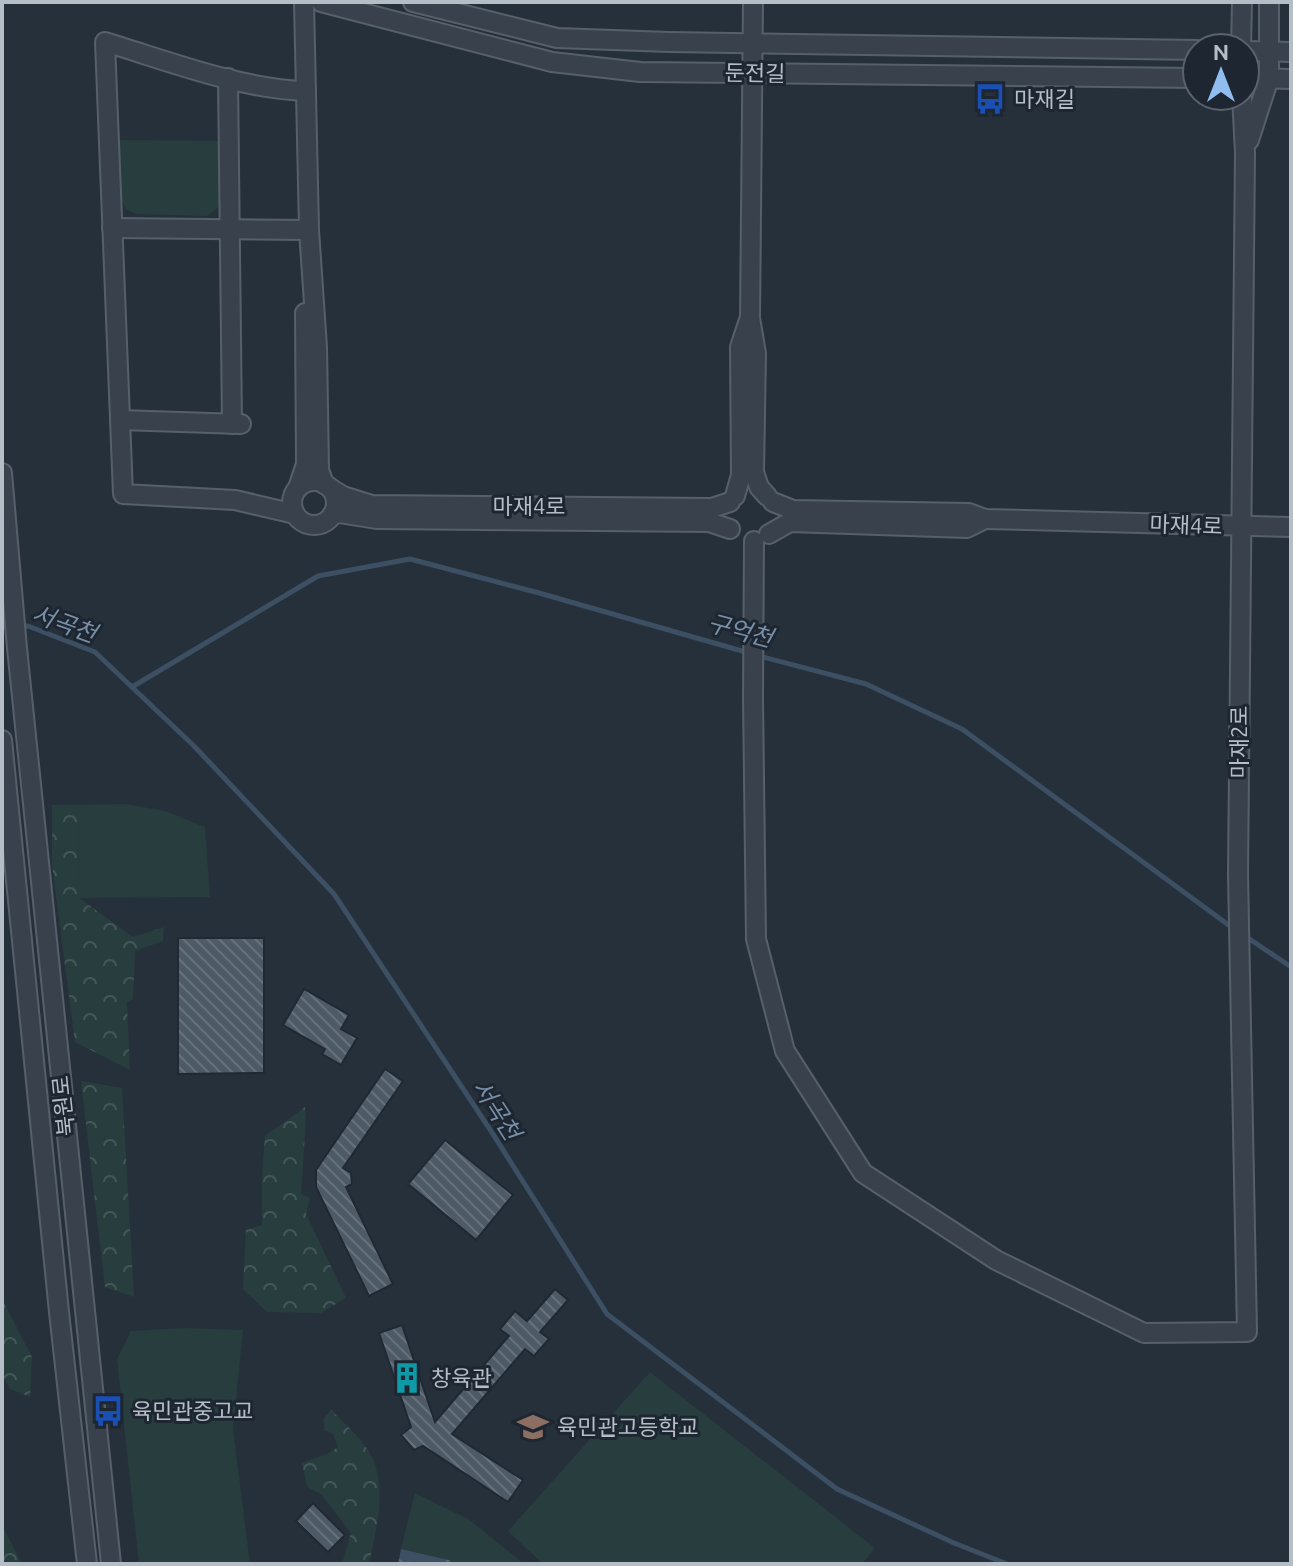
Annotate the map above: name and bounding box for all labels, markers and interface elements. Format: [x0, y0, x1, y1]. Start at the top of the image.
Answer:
north arrow [1181, 32, 1261, 112]
text: N [1213, 39, 1229, 64]
street label: 둔전길 [724, 59, 786, 86]
bus stop icon: 마재길 [973, 82, 1007, 116]
place label: 마재길 [1014, 86, 1075, 111]
street label: 마재4로 [492, 493, 566, 518]
street label: 마재4로 [1149, 511, 1223, 538]
water label: 서곡천 [28, 600, 103, 649]
water label: 구억천 [705, 609, 778, 653]
street label: 마재2로 [1226, 705, 1251, 779]
street label: 북원로 [47, 1075, 78, 1138]
water label: 서곡천 [467, 1075, 527, 1147]
building icon: 창육관 [390, 1361, 424, 1395]
place label: 창육관 [431, 1365, 492, 1390]
bus stop icon: 육민관중고교 [91, 1394, 125, 1428]
place label: 육민관중고교 [132, 1398, 253, 1423]
school or university icon: 육민관고등학교 [516, 1410, 550, 1444]
place label: 육민관고등학교 [557, 1414, 699, 1439]

